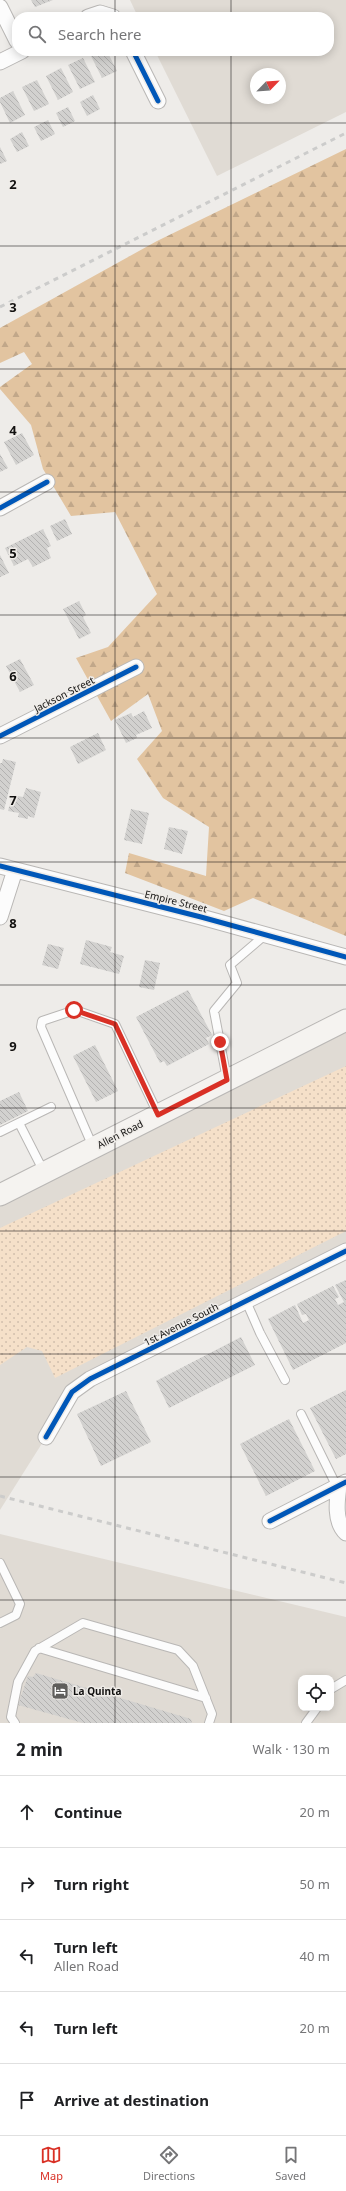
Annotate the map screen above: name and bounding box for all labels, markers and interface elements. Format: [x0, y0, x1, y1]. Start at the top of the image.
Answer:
search box [12, 12, 334, 56]
icon: search [26, 23, 48, 45]
text: Search here [58, 24, 141, 44]
north arrow [250, 68, 286, 104]
text: 2 [9, 175, 17, 193]
text: 3 [9, 298, 17, 316]
text: 4 [9, 421, 17, 439]
text: 5 [9, 544, 17, 562]
text: 6 [9, 667, 17, 685]
street label: Jackson Street [31, 673, 97, 716]
text: 7 [9, 791, 17, 809]
street label: Empire Street [143, 886, 209, 916]
text: 8 [9, 914, 17, 932]
route start [65, 1001, 83, 1019]
route end [211, 1033, 229, 1051]
text: 9 [9, 1037, 17, 1055]
street label: Allen Road [95, 1116, 145, 1152]
street label: 1st Avenue South [141, 1299, 221, 1349]
map controls [298, 1675, 334, 1711]
button: locate [298, 1675, 334, 1711]
hotel icon: La Quinta [50, 1681, 70, 1701]
place label: La Quinta [73, 1684, 121, 1698]
text: 2 min [16, 1738, 63, 1761]
text: Walk · 130 m [252, 1740, 330, 1758]
icon: ahead [16, 1801, 38, 1823]
text: Continue [54, 1802, 122, 1822]
text: 20 m [300, 1803, 330, 1821]
icon: right [16, 1873, 38, 1895]
text: Turn right [54, 1874, 129, 1894]
text: 50 m [300, 1875, 330, 1893]
text: Turn left [54, 1937, 118, 1957]
icon: left [16, 1945, 38, 1967]
text: 40 m [300, 1947, 330, 1965]
text: Allen Road [54, 1957, 119, 1975]
icon: left [16, 2017, 38, 2039]
text: Turn left [54, 2018, 118, 2038]
text: 20 m [300, 2019, 330, 2037]
icon: arrive [16, 2089, 38, 2111]
text: Arrive at destination [54, 2090, 209, 2110]
tab: Map [40, 2144, 63, 2183]
tab: Directions [143, 2144, 195, 2183]
tab: Saved [275, 2144, 306, 2183]

